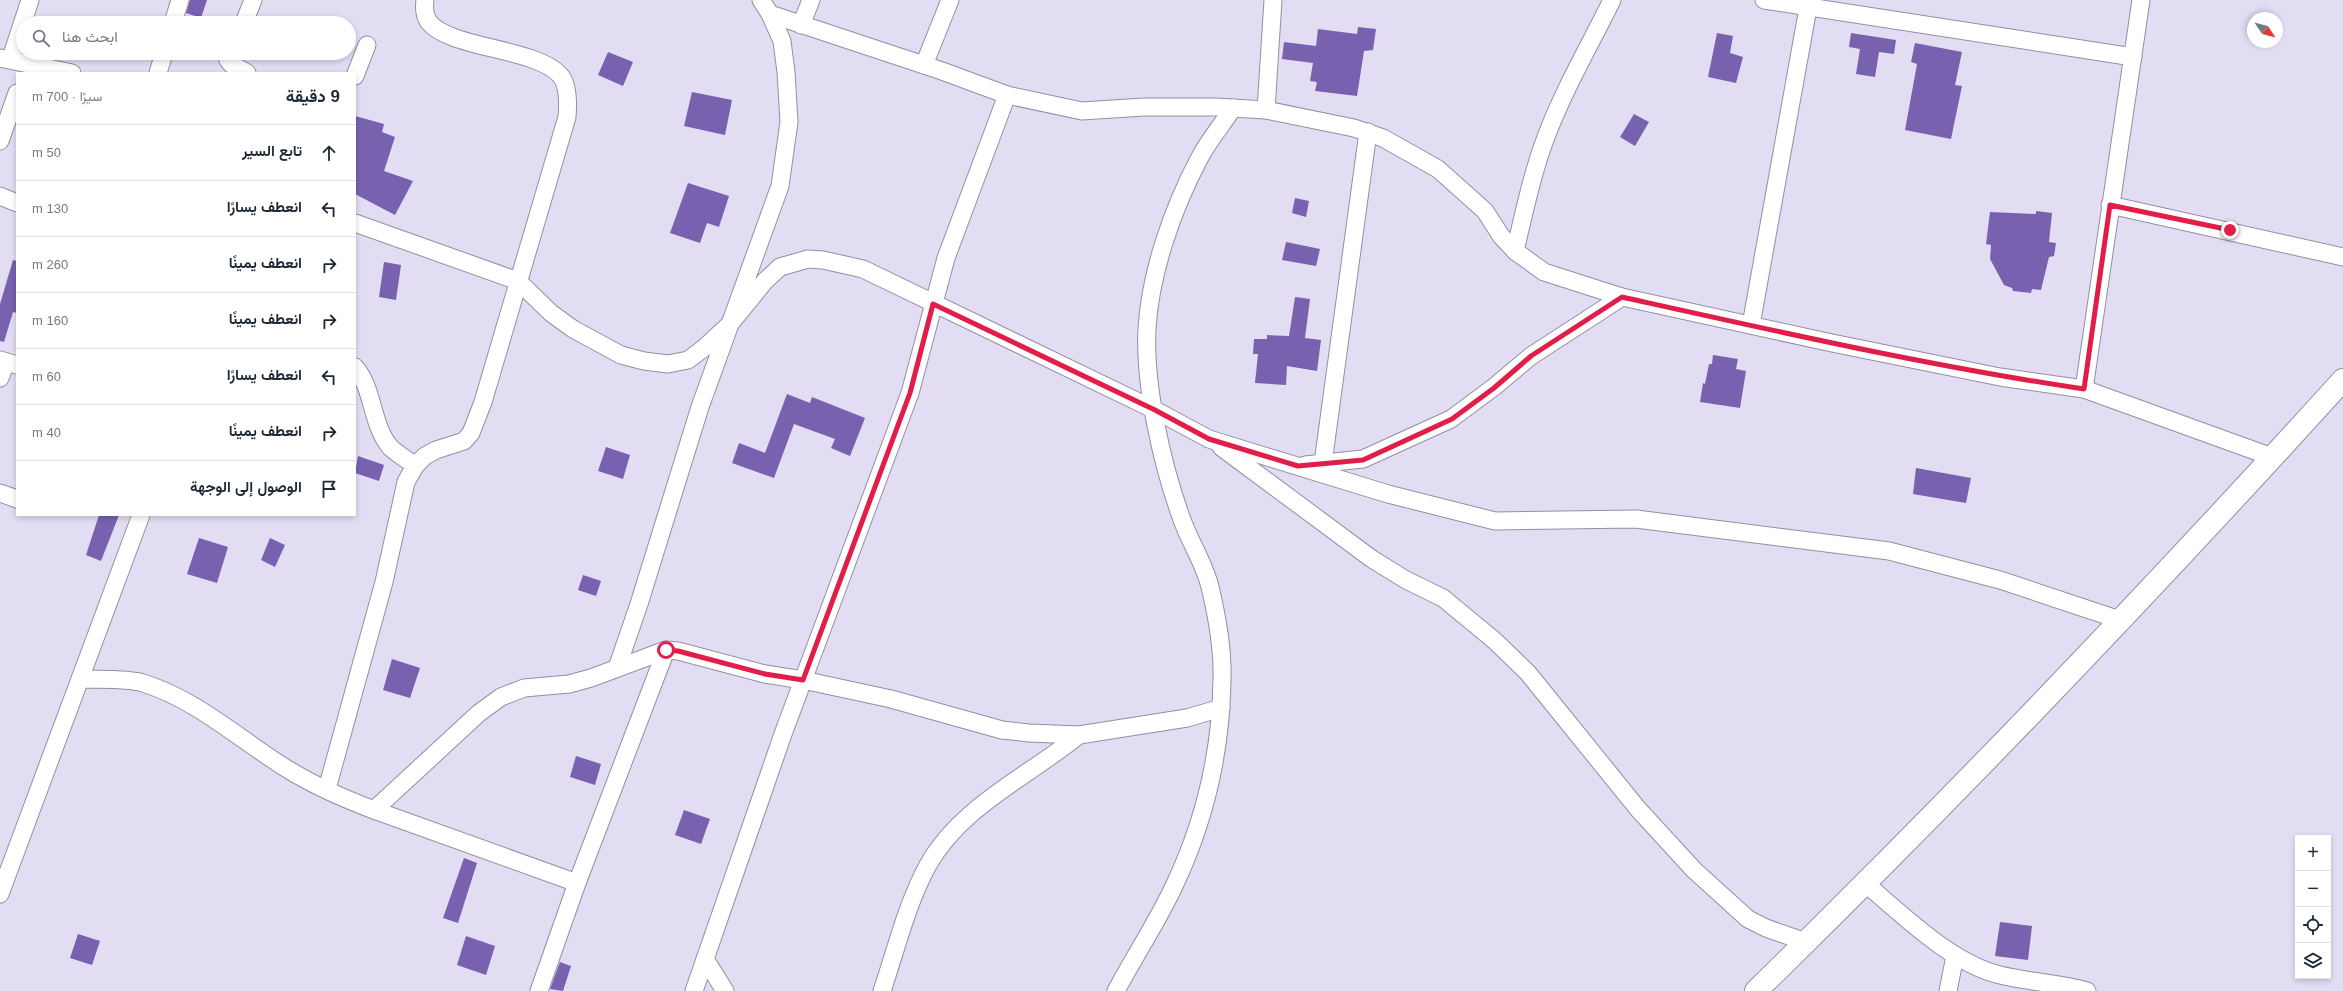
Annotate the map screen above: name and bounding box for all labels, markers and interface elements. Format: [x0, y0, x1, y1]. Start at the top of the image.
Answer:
north arrow [2247, 12, 2283, 48]
search box [16, 16, 356, 60]
icon: search [30, 27, 52, 49]
text: ابحث هنا [62, 28, 118, 45]
text: 9 دقيقة [286, 87, 340, 106]
text: سيرًا · 700 m [32, 89, 102, 104]
text: تابع السير [242, 142, 302, 159]
icon: ahead [318, 142, 340, 164]
text: 50 m [32, 145, 61, 160]
text: انعطف يسارًا [227, 198, 302, 215]
icon: left [318, 198, 340, 220]
text: 130 m [32, 201, 68, 216]
route end [2221, 221, 2239, 239]
text: انعطف يمينًا [229, 254, 302, 271]
icon: right [318, 254, 340, 276]
text: 260 m [32, 257, 68, 272]
text: انعطف يمينًا [229, 310, 302, 327]
icon: right [318, 310, 340, 332]
text: 160 m [32, 313, 68, 328]
text: انعطف يسارًا [227, 366, 302, 383]
icon: left [318, 366, 340, 388]
text: 60 m [32, 369, 61, 384]
text: انعطف يمينًا [229, 422, 302, 439]
icon: right [318, 422, 340, 444]
text: 40 m [32, 425, 61, 440]
text: الوصول إلى الوجهة [190, 478, 302, 495]
icon: arrive [318, 478, 340, 500]
route start [657, 641, 675, 659]
map controls [2295, 835, 2331, 979]
button: + [2295, 835, 2331, 871]
button: − [2295, 871, 2331, 907]
button: locate [2295, 907, 2331, 943]
button: layers [2295, 943, 2331, 979]

